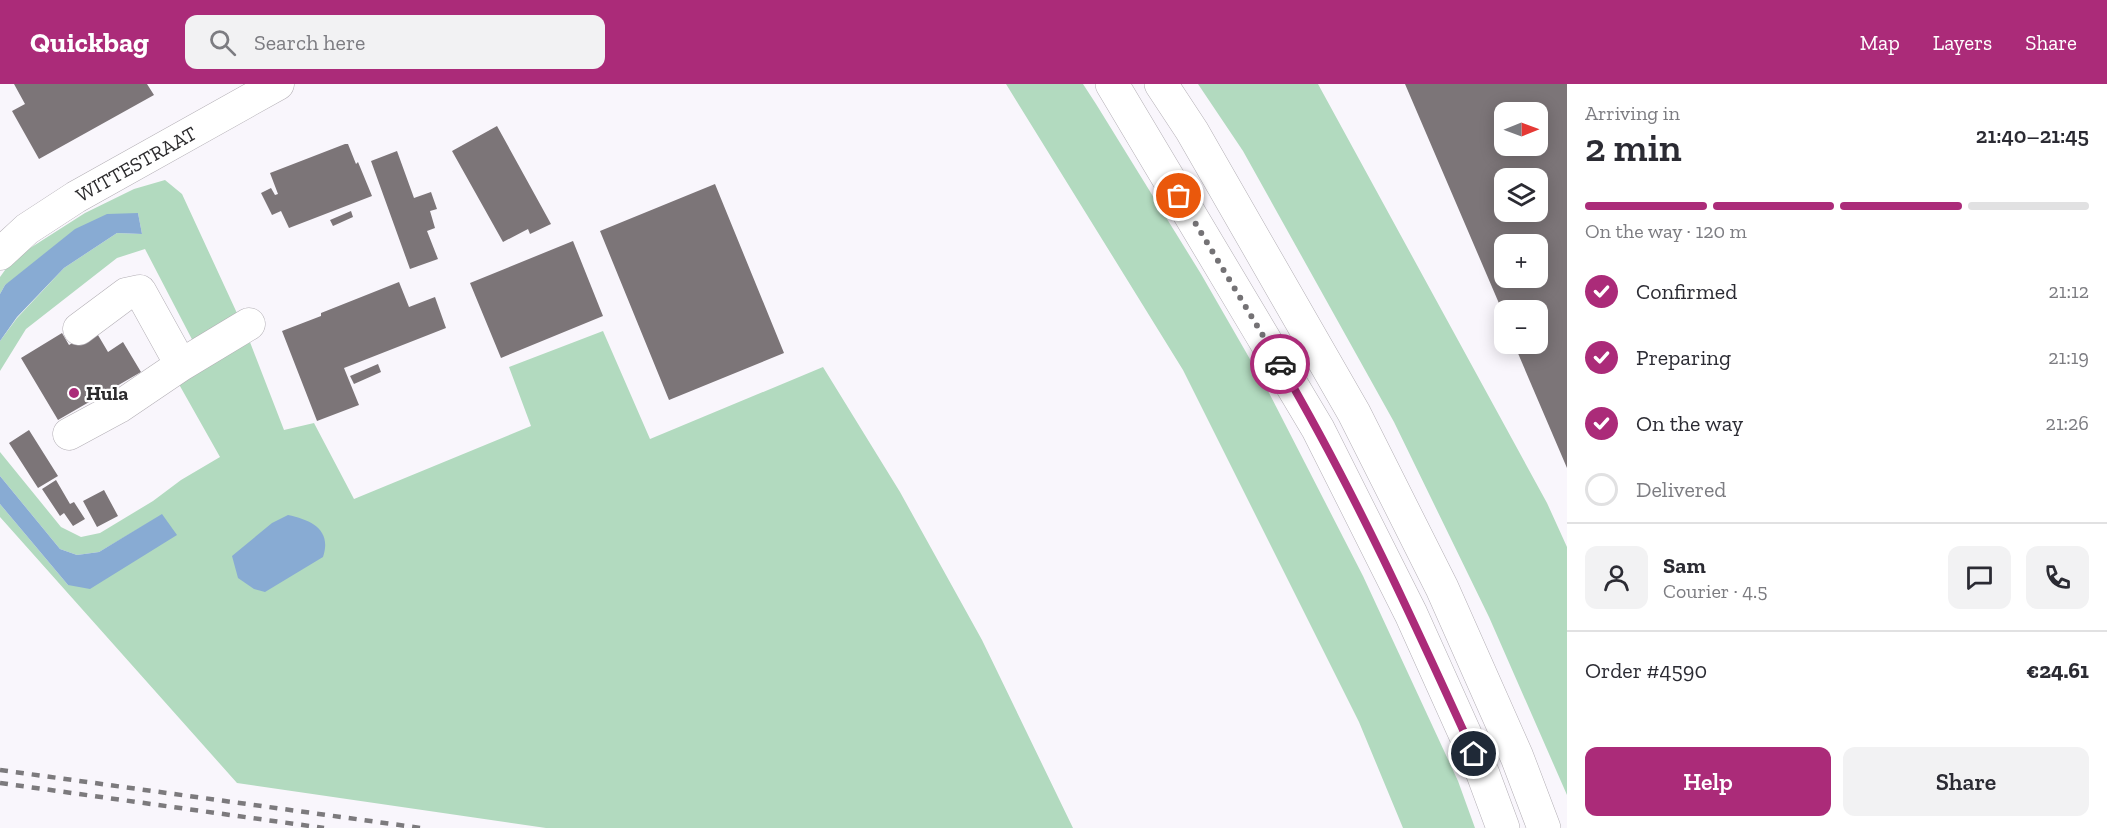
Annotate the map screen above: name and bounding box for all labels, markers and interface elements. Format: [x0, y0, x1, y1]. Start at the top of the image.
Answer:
search box [185, 15, 605, 69]
text: Quickbag [30, 26, 149, 59]
icon: search [206, 26, 239, 59]
text: Search here [254, 29, 365, 56]
text: Map [1860, 30, 1900, 55]
text: Layers [1933, 30, 1992, 55]
text: Share [2025, 30, 2077, 55]
text: Arriving in [1585, 101, 1680, 125]
north arrow [1494, 102, 1548, 156]
map controls [1494, 102, 1548, 354]
street label: WITTESTRAAT [71, 121, 201, 207]
text: 21:40–21:45 [1976, 122, 2089, 149]
text: 2 min [1585, 124, 1682, 171]
button: layers [1494, 168, 1548, 222]
pin [1153, 170, 1204, 221]
icon: bag [1162, 179, 1195, 212]
text: On the way · 120 m [1585, 219, 1747, 243]
button: + [1494, 234, 1548, 288]
icon: check [1585, 275, 1618, 308]
text: Confirmed [1636, 278, 1737, 305]
text: 21:12 [2049, 279, 2089, 303]
button: − [1494, 300, 1548, 354]
courier [1250, 334, 1310, 394]
icon: check [1585, 341, 1618, 374]
text: Preparing [1636, 344, 1731, 371]
text: 21:19 [2048, 345, 2089, 369]
icon: car [1264, 348, 1297, 381]
place label: Hula [86, 381, 128, 405]
marker: Hula [67, 386, 81, 400]
icon: check [1585, 407, 1618, 440]
text: On the way [1636, 410, 1743, 437]
text: 21:26 [2046, 411, 2089, 435]
text: Delivered [1636, 476, 1726, 503]
button: person [1585, 546, 1648, 609]
button: chat [1948, 546, 2011, 609]
button: phone [2026, 546, 2089, 609]
text: Sam [1663, 552, 1706, 579]
text: Courier · 4.5 [1663, 579, 1768, 603]
text: Order #4590 [1585, 657, 1707, 684]
text: €24.61 [2026, 657, 2089, 684]
pin [1448, 728, 1499, 779]
icon: home [1457, 737, 1490, 770]
button: Help [1585, 747, 1831, 816]
button: Share [1843, 747, 2089, 816]

